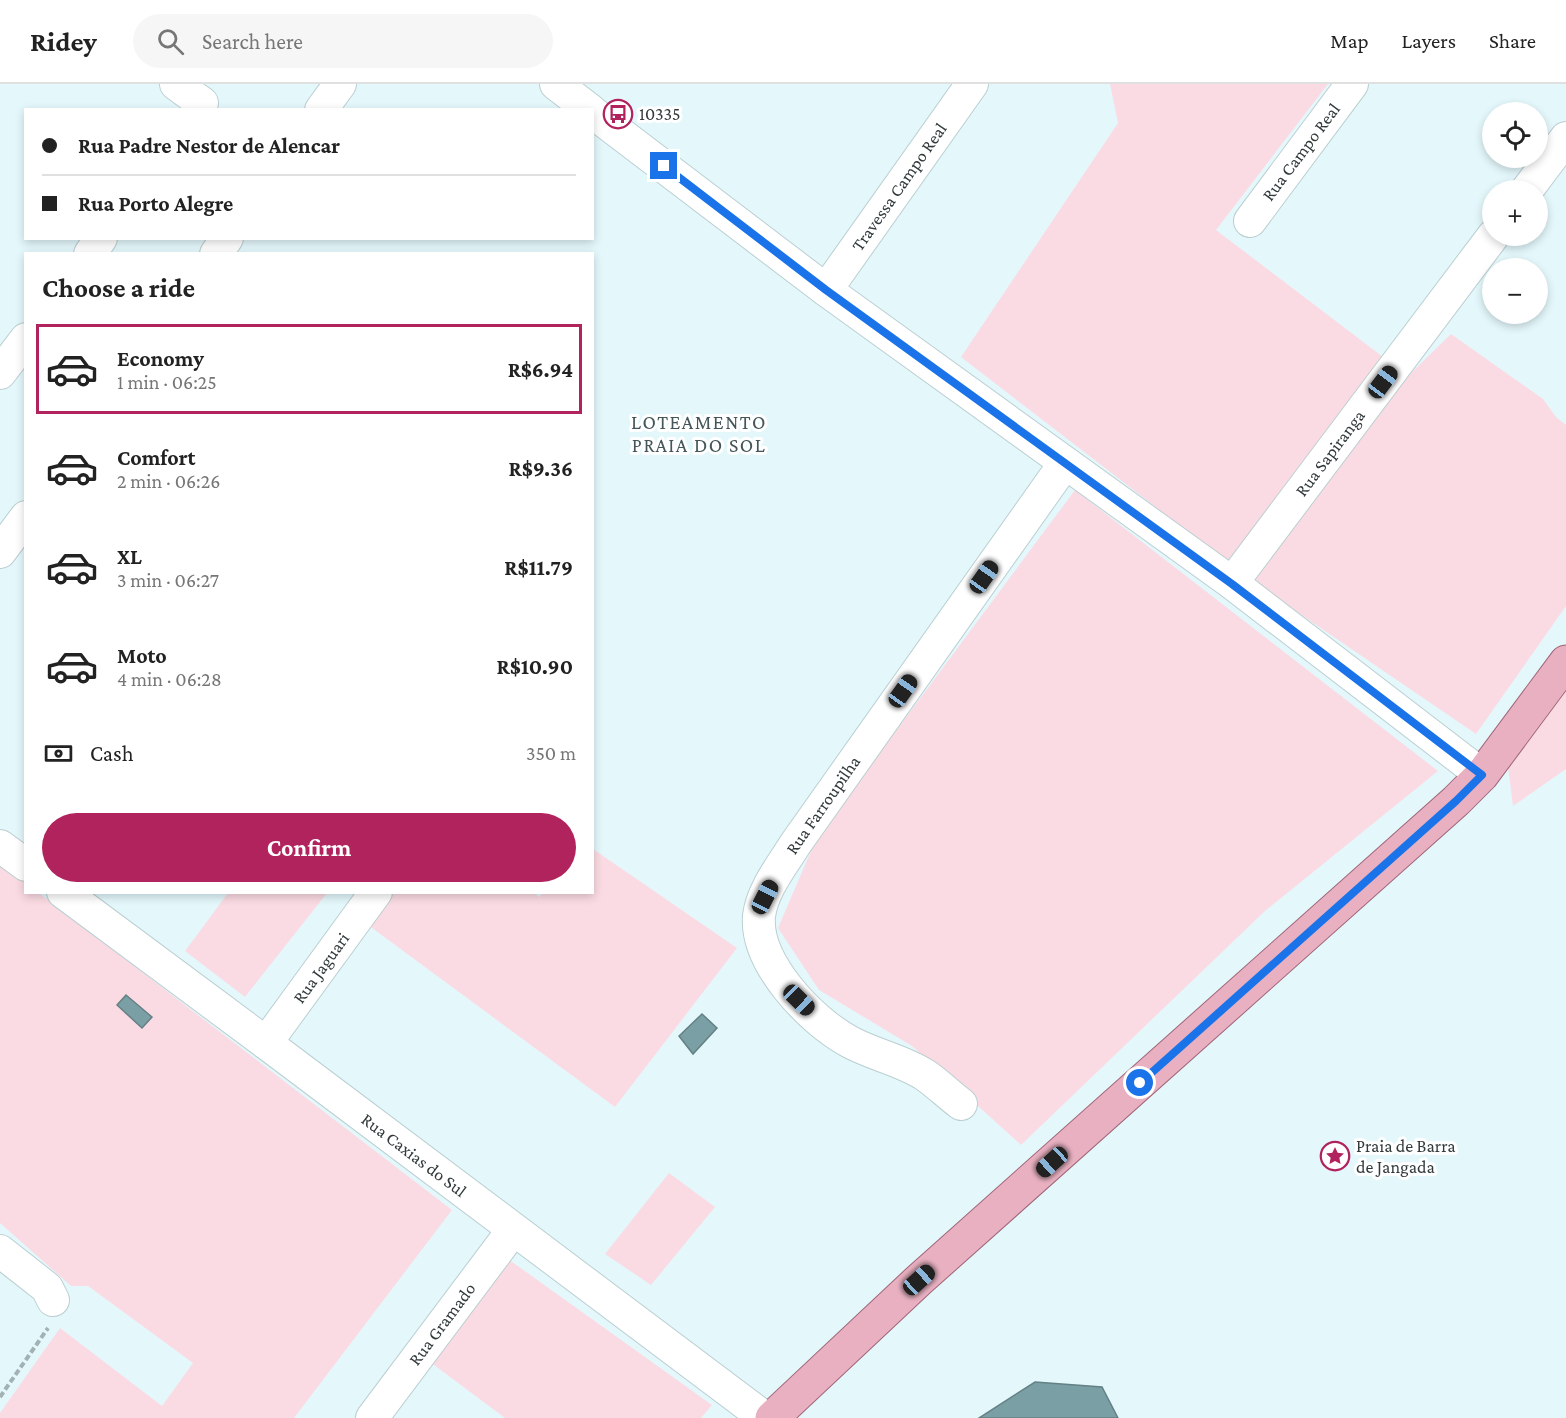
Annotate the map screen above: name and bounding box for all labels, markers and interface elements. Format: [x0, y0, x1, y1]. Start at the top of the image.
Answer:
search box [133, 14, 553, 68]
icon: search [154, 25, 187, 58]
text: Ridey [30, 26, 97, 57]
text: Search here [202, 29, 303, 54]
text: Map [1330, 29, 1369, 53]
text: Layers [1402, 29, 1456, 53]
text: Share [1489, 29, 1536, 53]
bus stop icon: 10335 [602, 98, 634, 130]
street label: Rua Campo Real [1258, 99, 1344, 205]
map controls [1482, 102, 1548, 324]
button: locate [1482, 102, 1548, 168]
place label: 10335 [639, 104, 680, 124]
street label: Travessa Campo Real [847, 119, 951, 255]
text: Rua Padre Nestor de Alencar [78, 133, 340, 158]
route end [650, 152, 677, 179]
button: + [1482, 180, 1548, 246]
text: Rua Porto Alegre [78, 191, 233, 216]
button: − [1482, 258, 1548, 324]
text: Choose a ride [42, 273, 195, 303]
icon: car [45, 342, 99, 396]
text: Economy [117, 346, 204, 371]
text: R$6.94 [508, 357, 573, 382]
car [1365, 362, 1401, 402]
text: 1 min · 06:25 [117, 371, 217, 393]
street label: Rua Sapiranga [1291, 406, 1369, 500]
district label: LOTEAMENTO PRAIA DO SOL [631, 411, 767, 456]
icon: car [45, 441, 99, 495]
text: Comfort [117, 445, 195, 470]
text: R$9.36 [508, 456, 573, 481]
text: 2 min · 06:26 [117, 470, 220, 492]
icon: car [45, 540, 99, 594]
text: XL [117, 544, 142, 569]
text: R$11.79 [504, 555, 573, 580]
car [966, 557, 1002, 597]
text: 3 min · 06:27 [117, 569, 219, 591]
icon: car [45, 639, 99, 693]
text: Moto [117, 643, 167, 668]
text: R$10.90 [496, 654, 573, 679]
text: 4 min · 06:28 [117, 668, 222, 690]
car [885, 671, 921, 711]
icon: cash [42, 737, 75, 770]
text: Cash [90, 741, 134, 766]
text: 350 m [526, 742, 576, 764]
street label: Rua Farroupilha [782, 752, 864, 858]
button: Confirm [42, 813, 576, 882]
car [749, 877, 781, 917]
street label: Rua Jaguari [289, 929, 353, 1007]
car [780, 981, 818, 1019]
route start [1126, 1069, 1153, 1096]
street label: Rua Caxias do Sul [358, 1109, 471, 1201]
place label: Praia de Barra de Jangada [1356, 1136, 1456, 1177]
place icon: Praia de Barra de Jangada [1319, 1140, 1351, 1172]
car [1033, 1143, 1071, 1181]
car [900, 1261, 938, 1299]
street label: Rua Gramado [405, 1279, 480, 1369]

